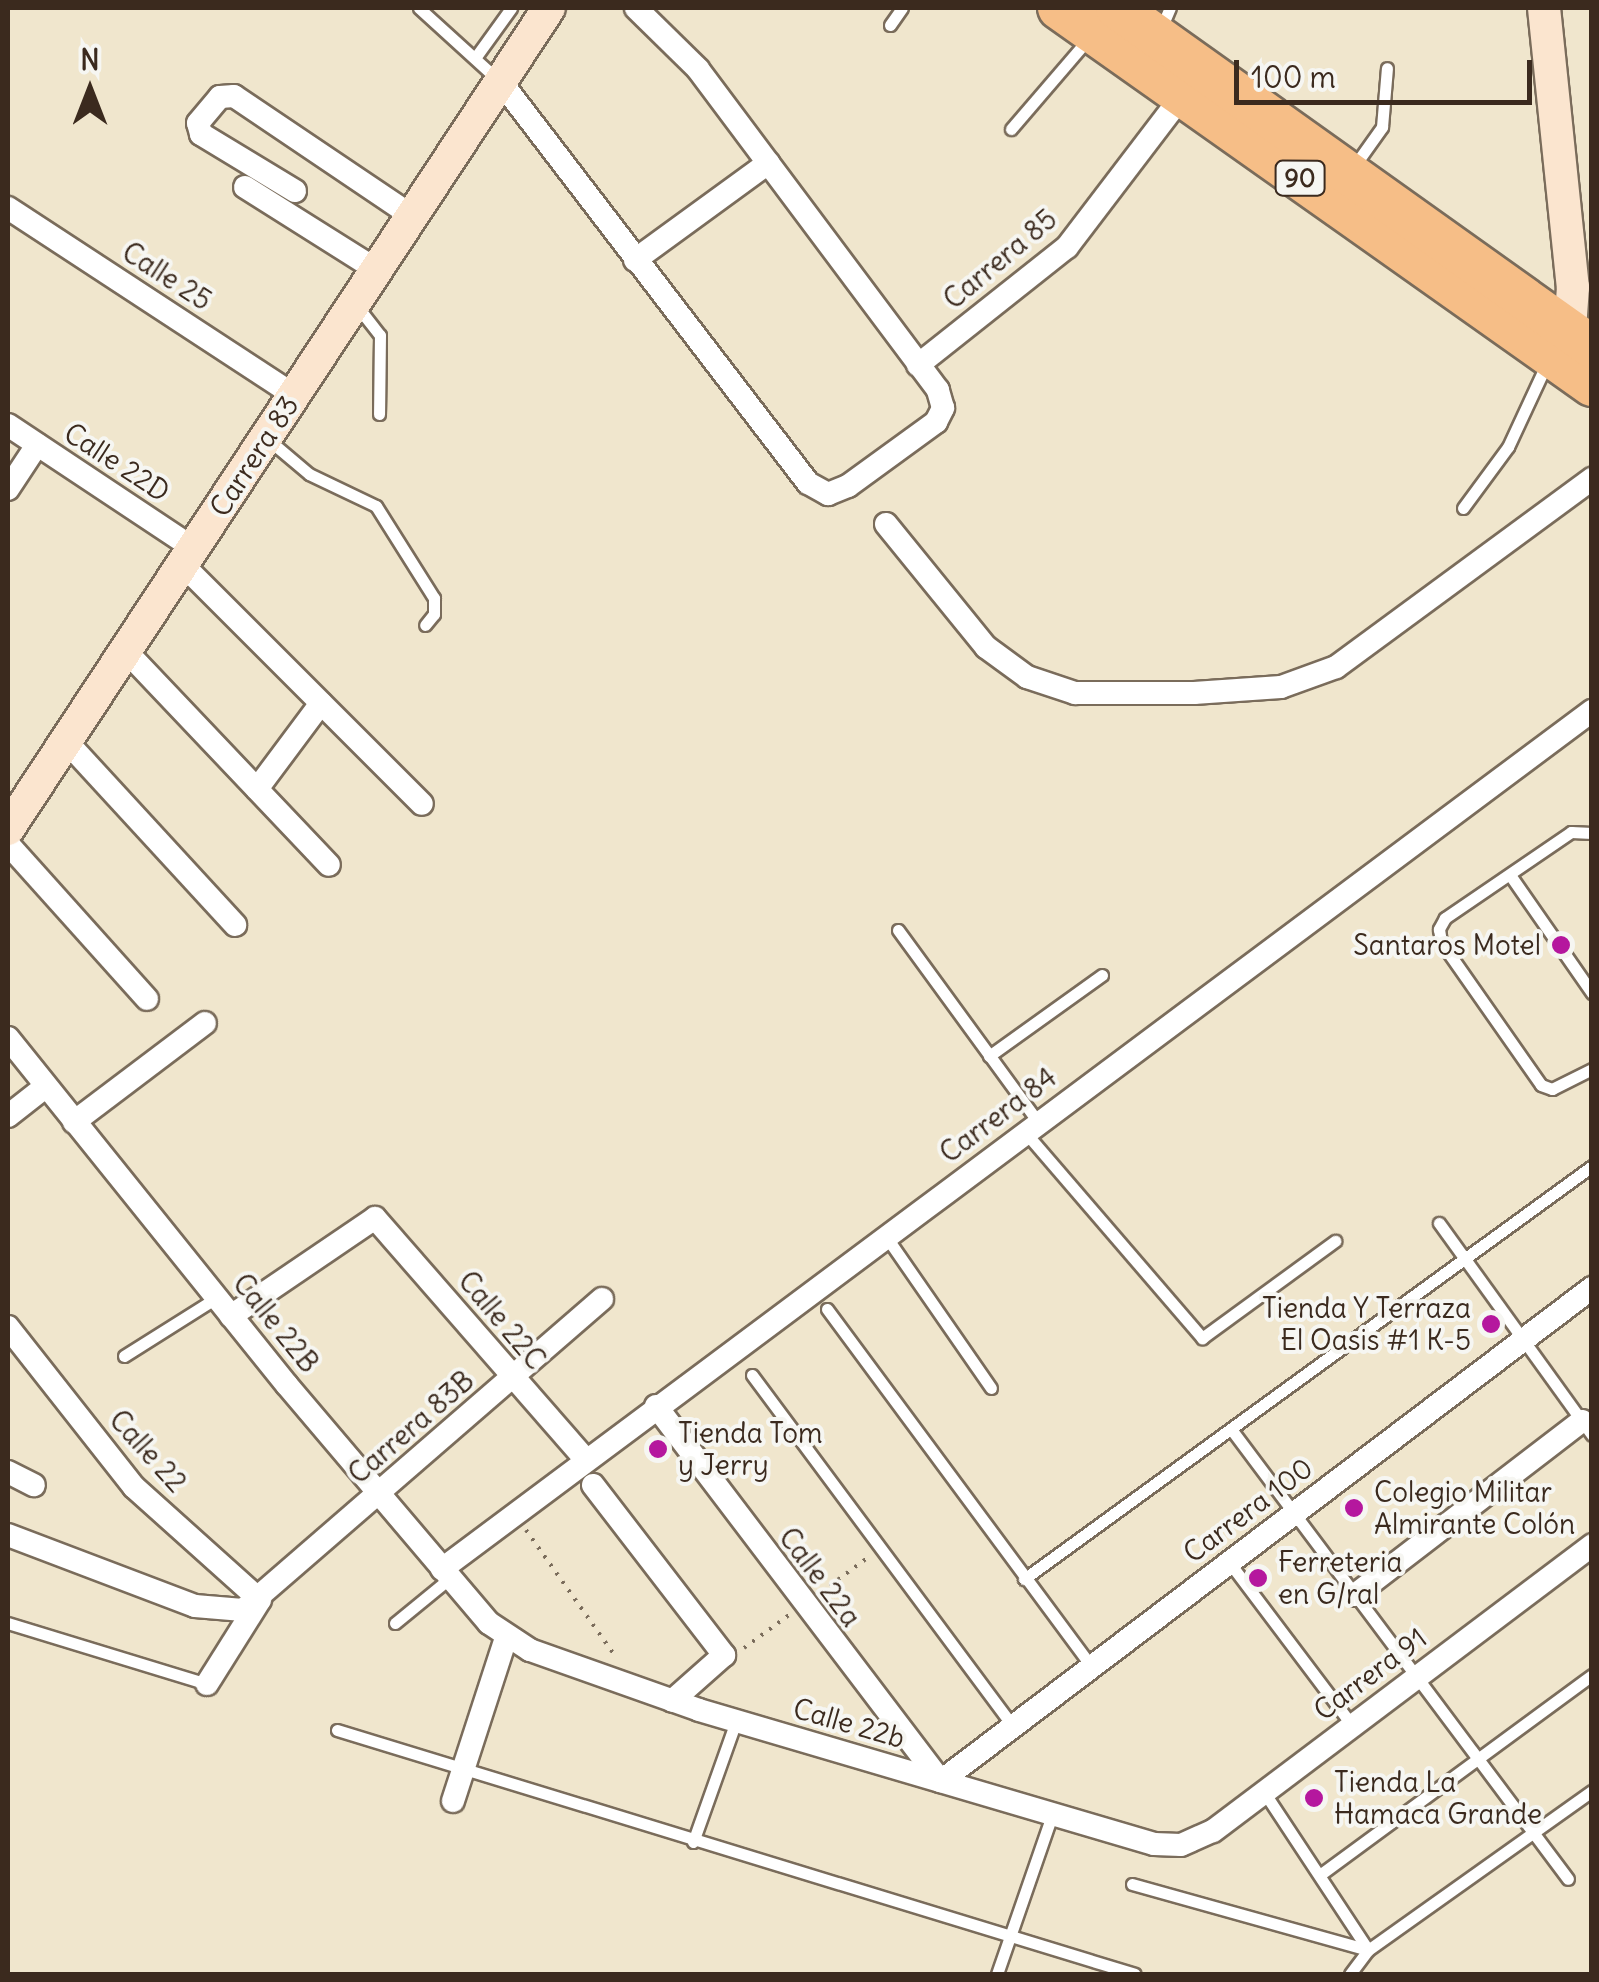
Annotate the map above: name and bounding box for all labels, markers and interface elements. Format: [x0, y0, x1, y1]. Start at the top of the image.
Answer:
north arrow [40, 40, 140, 140]
scale bar [1239, 40, 1536, 102]
text: N [80, 42, 100, 78]
text: 100 m [1251, 58, 1336, 96]
road number: 90 [1272, 158, 1328, 198]
street label: Carrera 85 [937, 202, 1063, 316]
street label: Calle 25 [116, 235, 218, 317]
street label: Carrera 83 [203, 389, 305, 523]
street label: Calle 22D [58, 415, 176, 509]
place label: Santaros Motel [1353, 928, 1541, 962]
marker: Santaros Motel [1550, 934, 1572, 956]
street label: Carrera 84 [933, 1060, 1063, 1170]
street label: Calle 22C [451, 1264, 553, 1376]
street label: Calle 22B [226, 1267, 326, 1379]
place label: Tienda Y Terraza El Oasis #1 K-5 [1262, 1291, 1471, 1357]
marker: Tienda Y Terraza El Oasis #1 K-5 [1480, 1313, 1502, 1335]
street label: Carrera 83B [341, 1363, 481, 1491]
street label: Calle 22 [102, 1403, 194, 1499]
place label: Tienda Tom y Jerry [678, 1416, 822, 1482]
marker: Tienda Tom y Jerry [647, 1438, 669, 1460]
street label: Carrera 100 [1177, 1451, 1319, 1569]
place label: Colegio Militar Almirante Colón [1374, 1475, 1575, 1541]
marker: Colegio Militar Almirante Colón [1343, 1497, 1365, 1519]
street label: Calle 22a [772, 1521, 868, 1633]
place label: Ferreteria en G/ral [1278, 1545, 1402, 1611]
marker: Ferreteria en G/ral [1247, 1567, 1269, 1589]
street label: Carrera 91 [1307, 1621, 1433, 1727]
street label: Calle 22b [789, 1691, 909, 1755]
place label: Tienda La Hamaca Grande [1334, 1765, 1542, 1831]
marker: Tienda La Hamaca Grande [1303, 1787, 1325, 1809]

